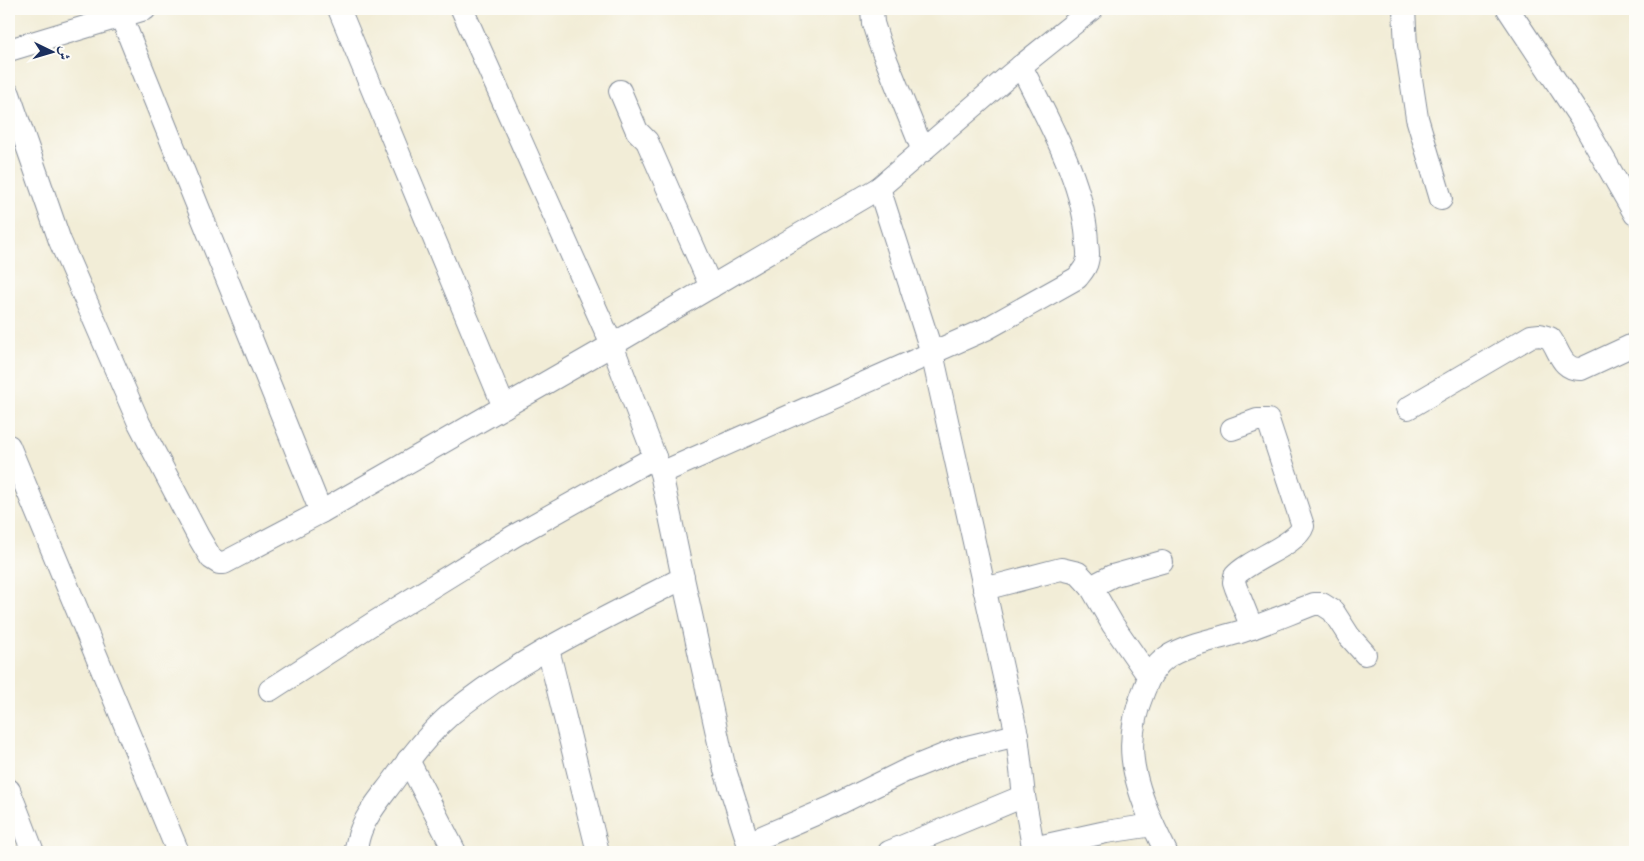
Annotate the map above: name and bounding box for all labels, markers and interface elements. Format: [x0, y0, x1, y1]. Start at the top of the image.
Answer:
north arrow [28, 28, 78, 78]
text: ش [55, 45, 75, 61]

